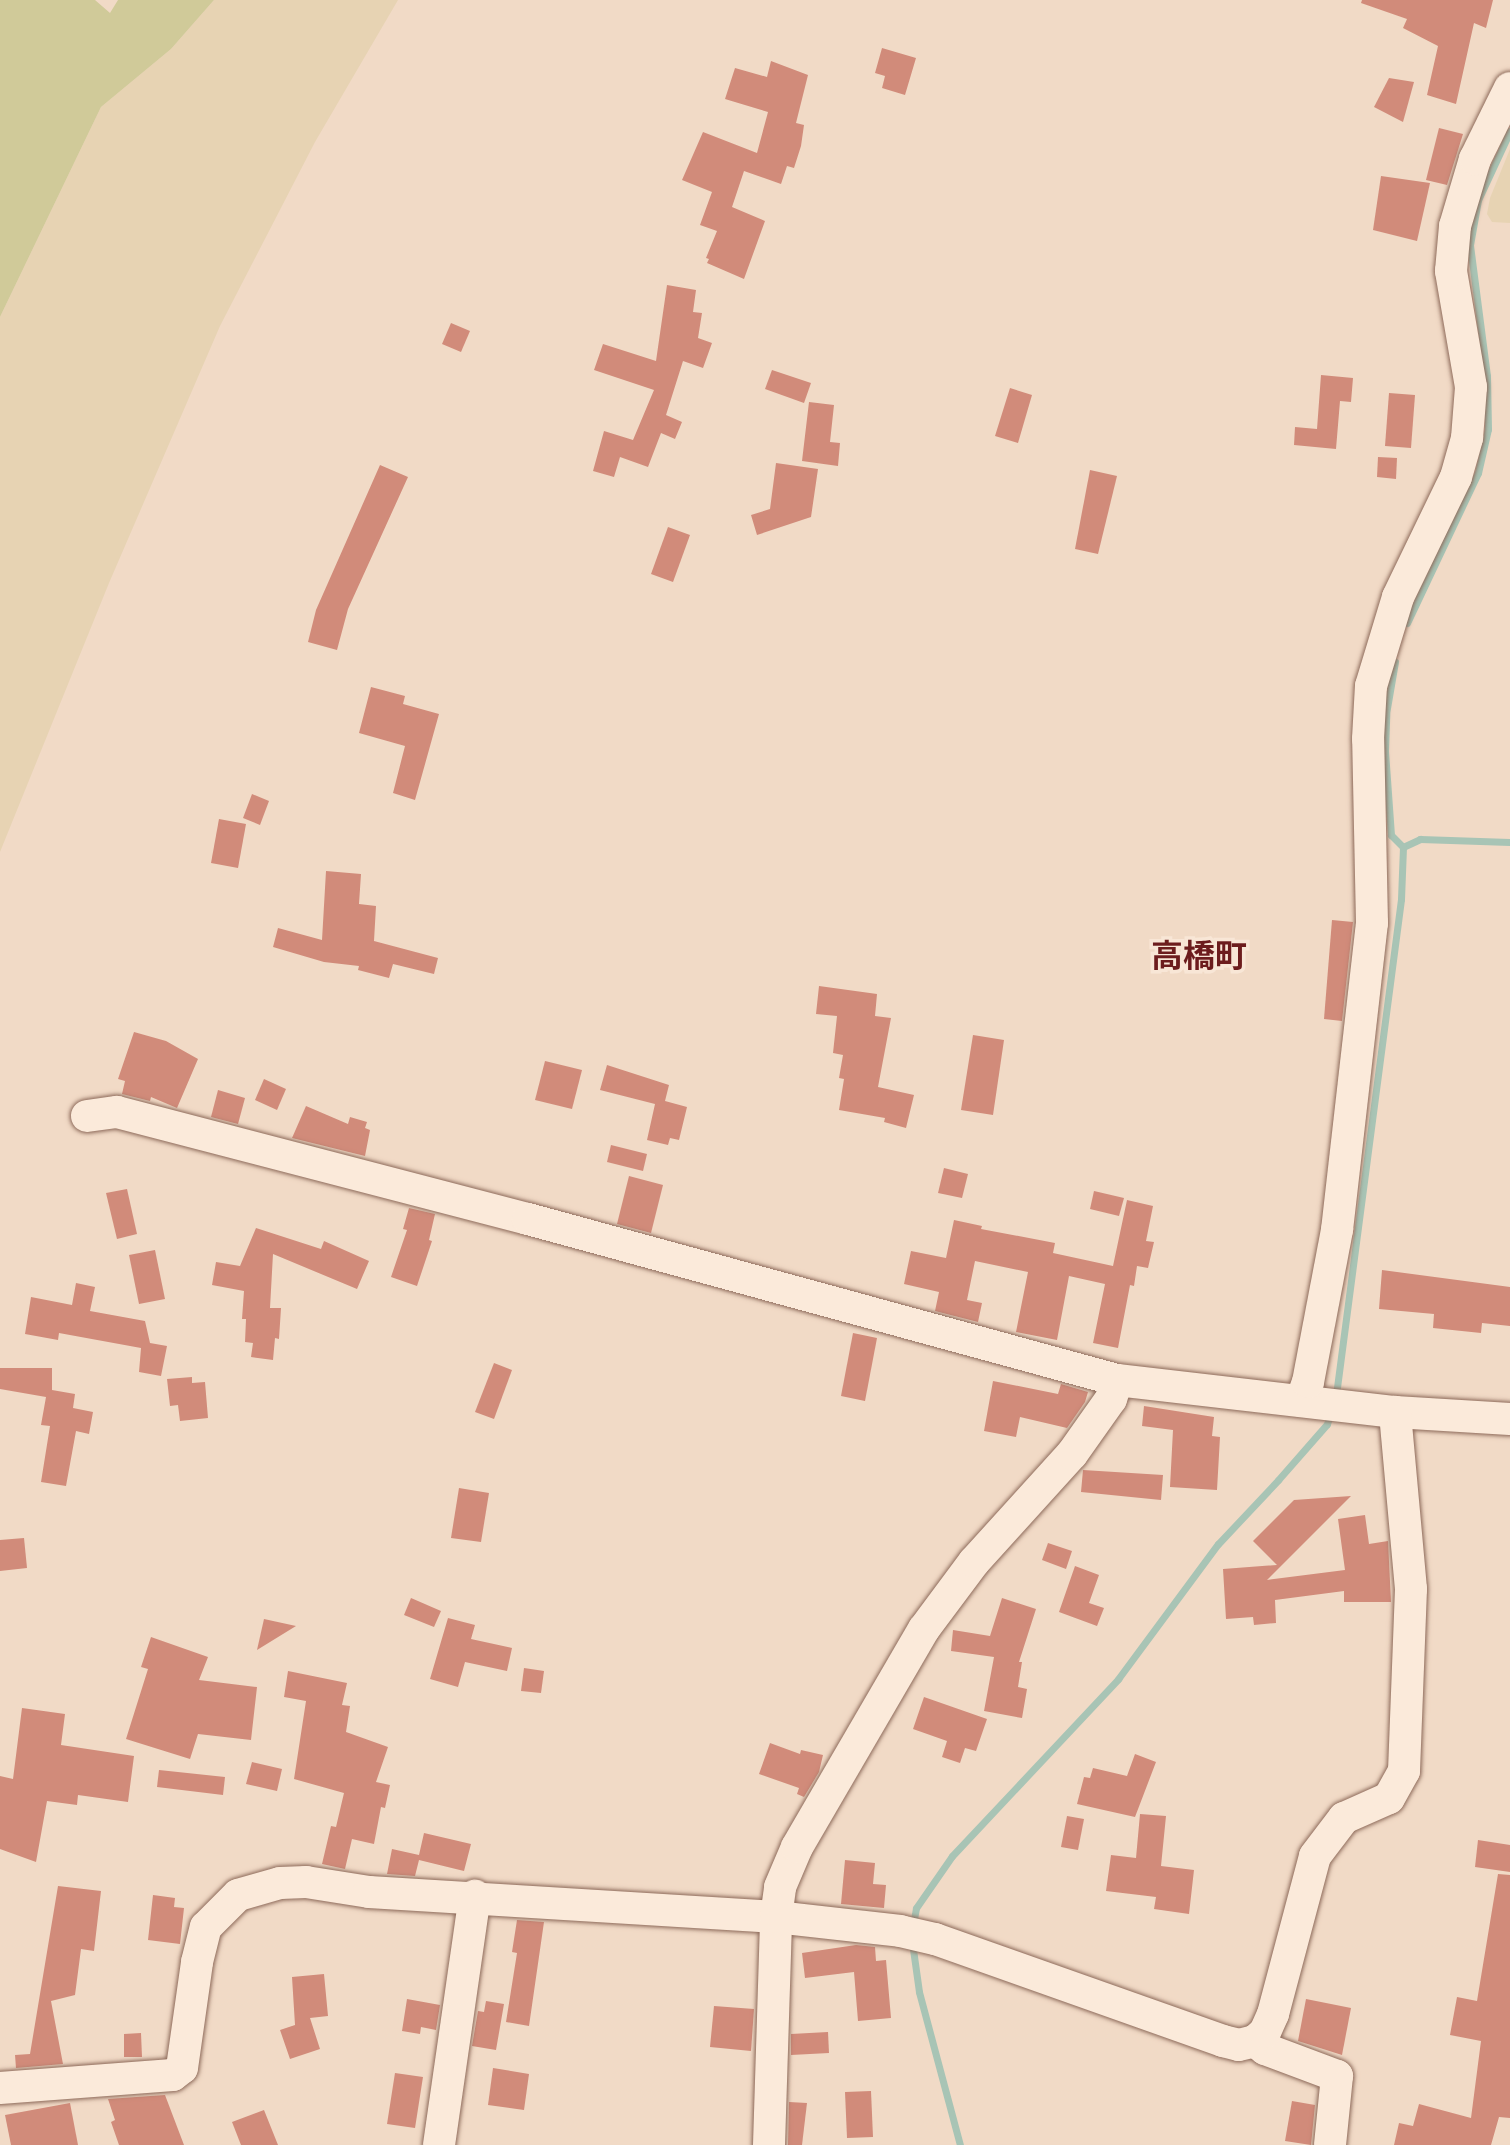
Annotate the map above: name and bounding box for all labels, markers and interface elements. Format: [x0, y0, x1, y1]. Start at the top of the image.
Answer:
district label: 高橋町 [1151, 939, 1247, 977]

